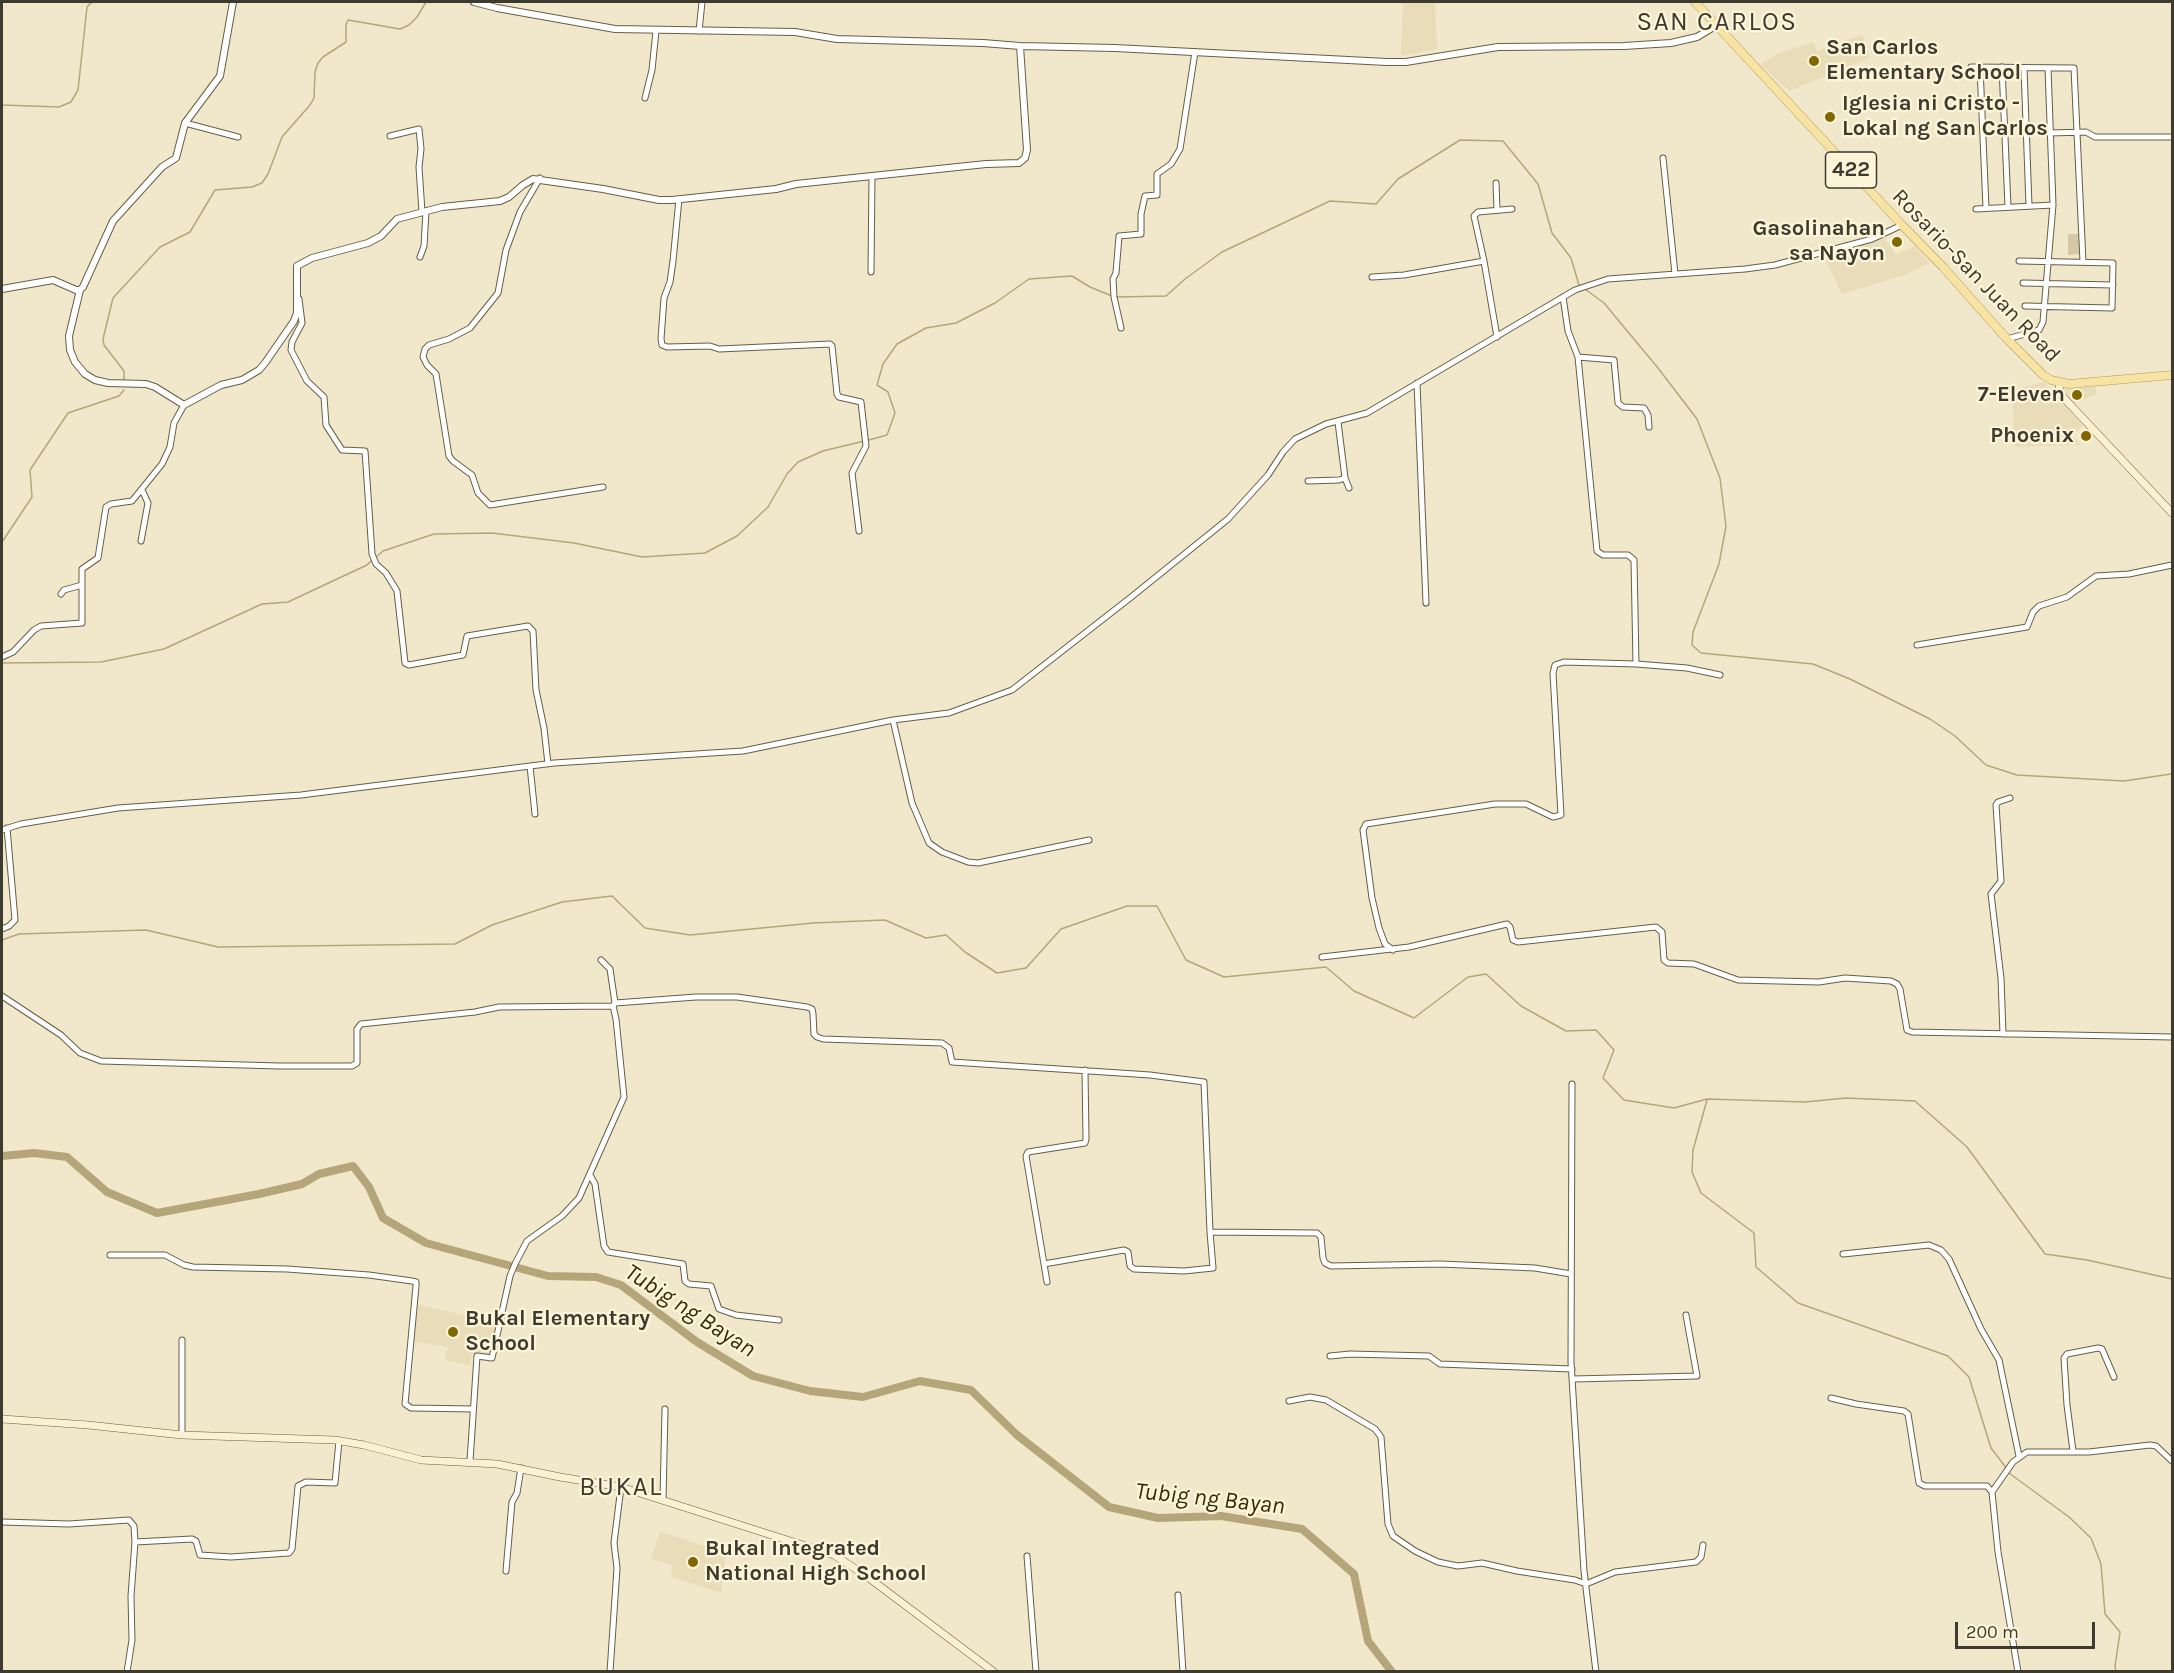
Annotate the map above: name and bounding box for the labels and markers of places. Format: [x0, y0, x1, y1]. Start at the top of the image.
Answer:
place label: San Carlos Elementary School [1826, 35, 2021, 86]
marker: San Carlos Elementary School [1807, 54, 1821, 68]
place label: Iglesia ni Cristo - Lokal ng San Carlos [1842, 91, 2048, 142]
marker: Iglesia ni Cristo - Lokal ng San Carlos [1823, 110, 1837, 124]
place label: Gasolinahan sa Nayon [1752, 216, 1885, 268]
marker: Gasolinahan sa Nayon [1890, 235, 1904, 249]
place label: 7-Eleven [1978, 382, 2065, 408]
marker: 7-Eleven [2070, 388, 2084, 402]
place label: Phoenix [1990, 423, 2074, 449]
marker: Phoenix [2079, 429, 2093, 443]
place label: Bukal Elementary School [465, 1306, 650, 1358]
marker: Bukal Elementary School [446, 1325, 460, 1339]
place label: Bukal Integrated National High School [705, 1536, 927, 1588]
marker: Bukal Integrated National High School [686, 1555, 700, 1569]

